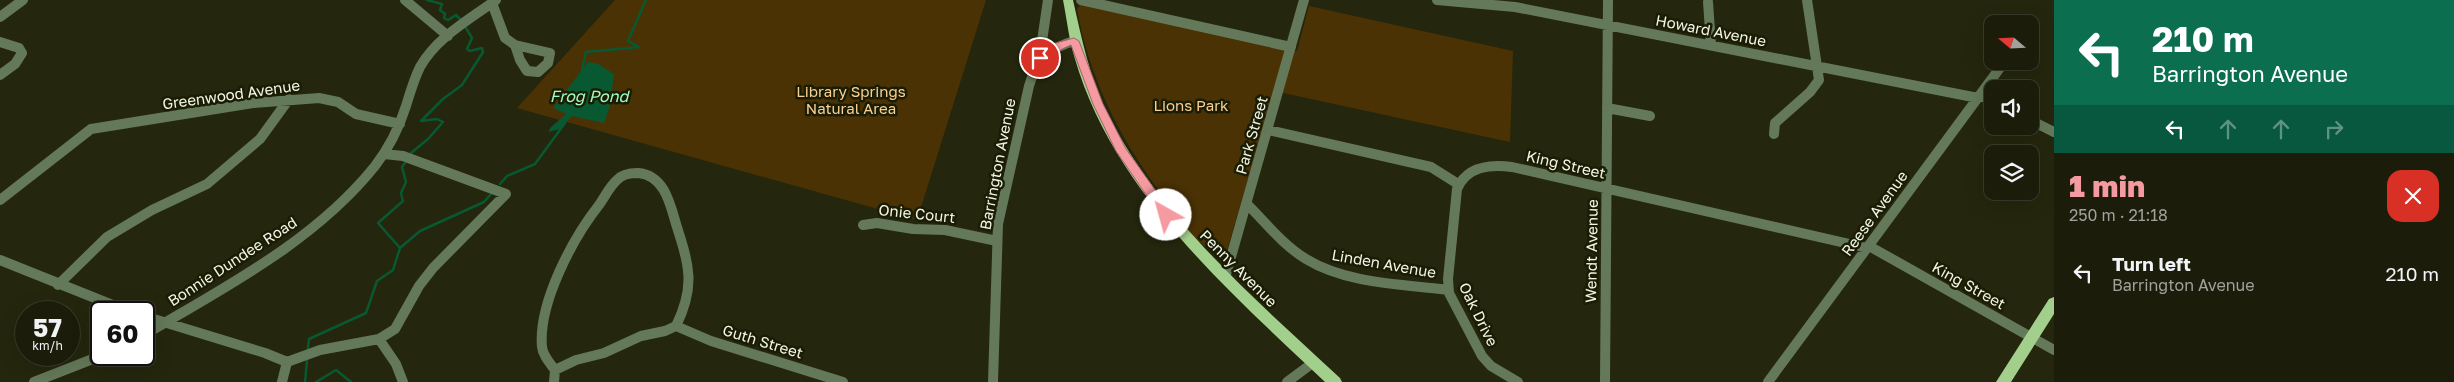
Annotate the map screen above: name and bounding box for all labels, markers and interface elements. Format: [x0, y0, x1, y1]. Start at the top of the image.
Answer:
street label: Howard Avenue [1654, 10, 1768, 50]
north arrow [1984, 15, 2039, 70]
map controls [1984, 15, 2039, 200]
text: 210 m [2152, 18, 2254, 60]
icon: left [2069, 20, 2134, 85]
pin [1019, 37, 1061, 79]
icon: arrive [1026, 44, 1054, 72]
text: Barrington Avenue [2152, 60, 2348, 87]
street label: Greenwood Avenue [161, 75, 301, 113]
button: sound [1984, 80, 2039, 135]
park label: Library Springs Natural Area [796, 82, 906, 117]
water label: Frog Pond [550, 86, 630, 106]
street label: Park Street [1231, 94, 1271, 176]
street label: Barrington Avenue [975, 96, 1019, 231]
park label: Lions Park [1154, 96, 1229, 114]
icon: left [2161, 115, 2189, 143]
icon: ahead [2214, 115, 2242, 143]
icon: ahead [2267, 115, 2295, 143]
icon: right [2320, 115, 2348, 143]
button: layers [1984, 145, 2039, 200]
street label: King Street [1525, 146, 1607, 182]
street label: Reese Avenue [1837, 167, 1911, 259]
text: 1 min [2069, 168, 2145, 204]
button: close [2387, 170, 2439, 222]
position arrow [1139, 188, 1191, 240]
street label: Wendt Avenue [1581, 199, 1601, 303]
street label: Onie Court [878, 200, 956, 226]
text: 250 m · 21:18 [2069, 205, 2168, 225]
street label: Bonnie Dundee Road [164, 213, 300, 309]
street label: Penny Avenue [1197, 226, 1282, 311]
street label: Linden Avenue [1330, 245, 1438, 281]
text: Turn left [2112, 252, 2191, 275]
street label: King Street [1929, 257, 2009, 313]
icon: left [2069, 259, 2097, 287]
text: 210 m [2385, 262, 2439, 285]
text: Barrington Avenue [2112, 275, 2255, 295]
street label: Oak Drive [1456, 279, 1502, 349]
speed limit sign: 60 [90, 301, 155, 366]
text: 57 [33, 312, 62, 343]
street label: Guth Street [721, 320, 805, 362]
text: km/h [32, 338, 63, 353]

